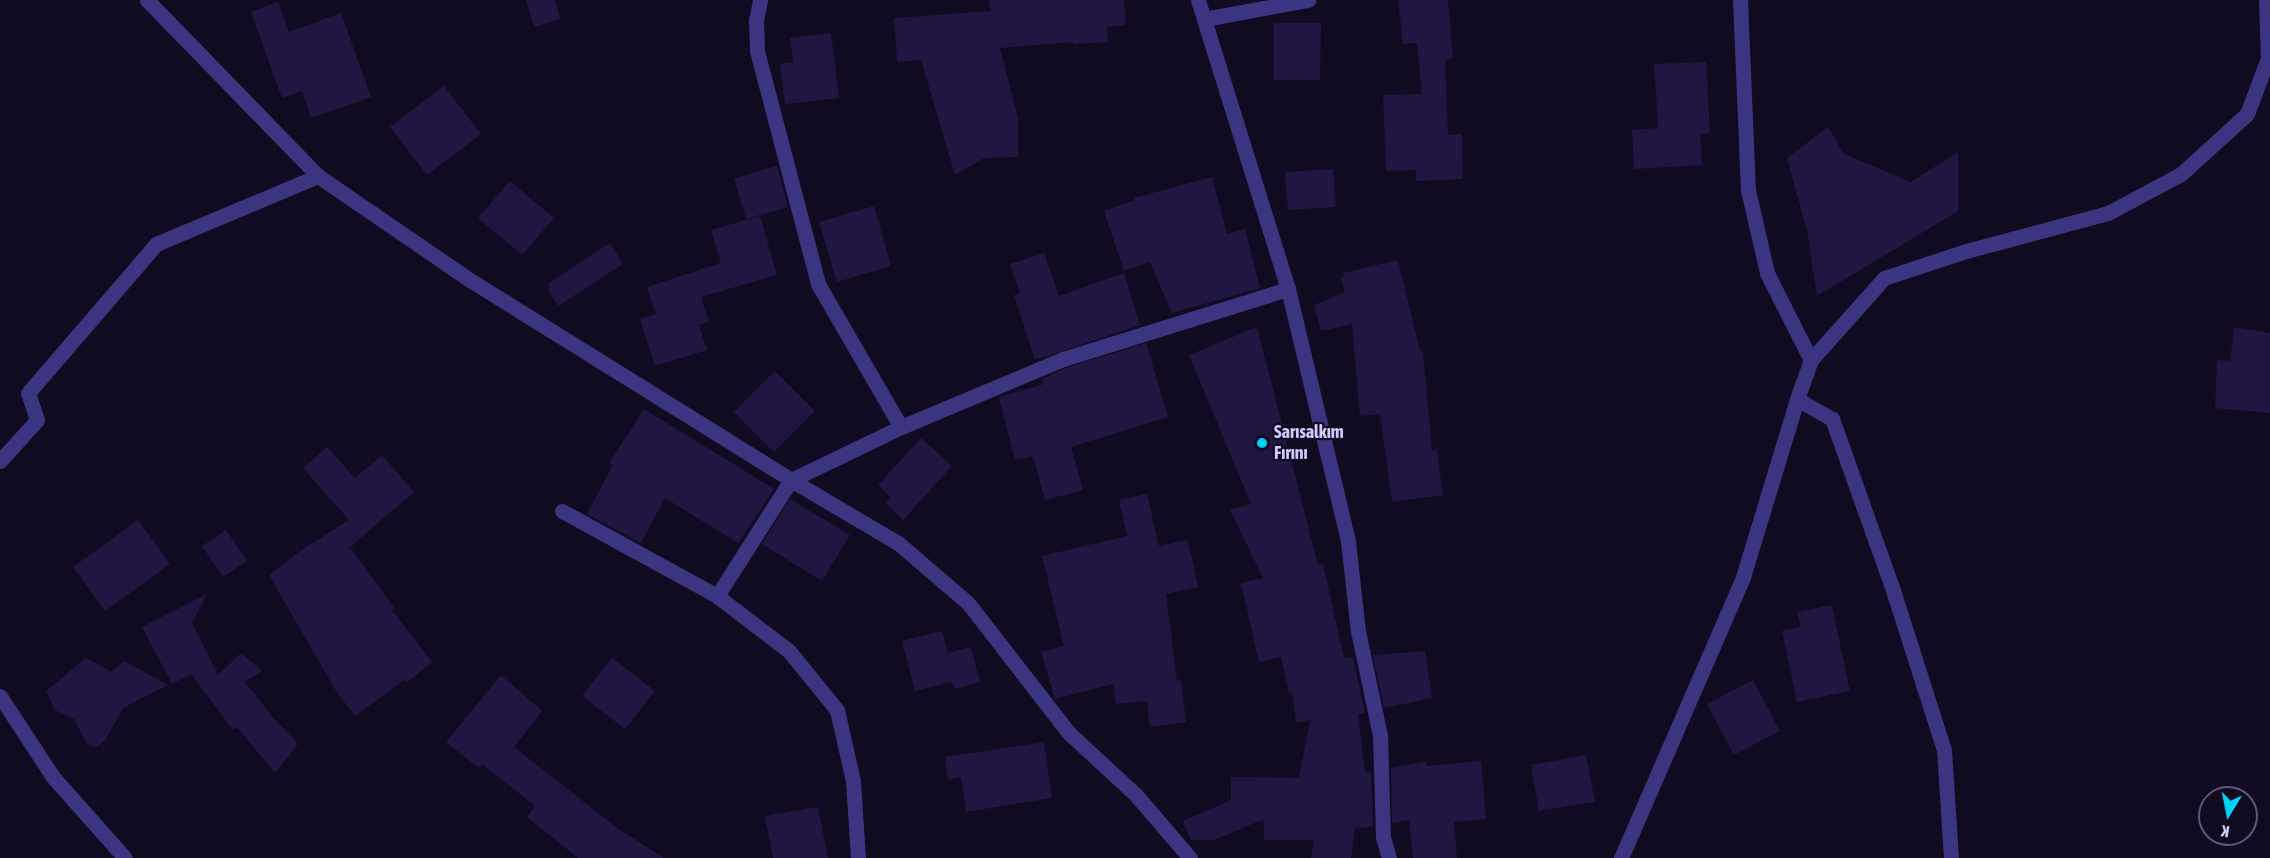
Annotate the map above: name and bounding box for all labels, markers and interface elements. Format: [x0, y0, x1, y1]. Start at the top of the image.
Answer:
place label: Sarısalkım Fırını [1274, 422, 1344, 464]
marker: Sarısalkım Fırını [1255, 436, 1269, 450]
north arrow [2198, 786, 2258, 846]
text: K [2220, 822, 2231, 841]

